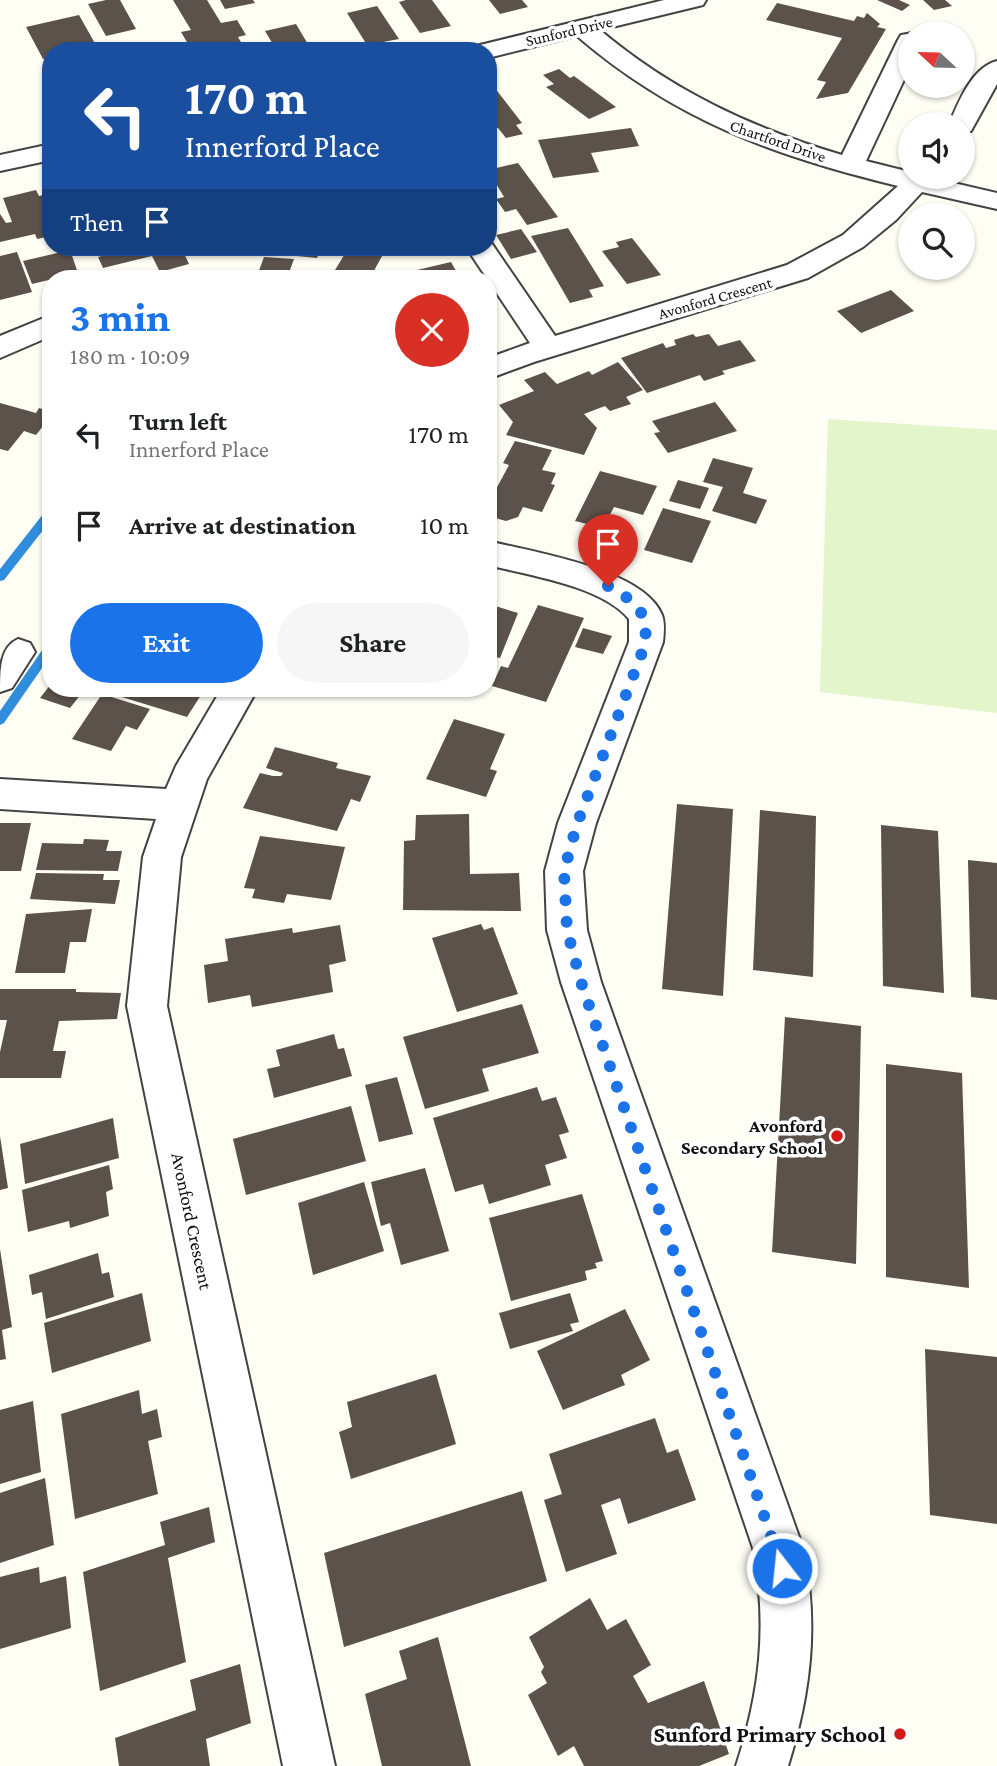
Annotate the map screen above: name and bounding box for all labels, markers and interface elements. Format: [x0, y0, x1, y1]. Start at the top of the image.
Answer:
street label: Sunford Drive [524, 13, 614, 49]
north arrow [898, 21, 975, 98]
map controls [898, 21, 975, 280]
icon: left [70, 70, 161, 161]
text: 170 m [185, 70, 307, 125]
button: sound [898, 112, 975, 189]
street label: Chartford Drive [728, 117, 828, 165]
text: Innerford Place [185, 128, 380, 164]
icon: arrive [138, 203, 176, 241]
button: search [898, 203, 975, 280]
text: Then [70, 208, 124, 237]
street label: Avonford Crescent [656, 273, 774, 322]
text: 3 min [70, 293, 170, 340]
button: close [395, 293, 469, 367]
text: 180 m · 10:09 [70, 343, 191, 369]
text: Turn left [129, 407, 227, 436]
icon: left [70, 416, 108, 454]
text: 170 m [408, 420, 469, 449]
text: Innerford Place [129, 436, 269, 462]
icon: arrive [70, 507, 108, 545]
text: Arrive at destination [129, 511, 356, 540]
text: 10 m [420, 511, 469, 540]
pin [578, 514, 638, 586]
icon: arrive [589, 525, 627, 563]
button: Exit [70, 603, 263, 683]
button: Share [277, 603, 469, 683]
place label: Avonford Secondary School [681, 1115, 824, 1158]
marker: Avonford Secondary School [829, 1128, 845, 1144]
street label: Avonford Crescent [167, 1151, 217, 1292]
position arrow [745, 1531, 819, 1605]
place label: Sunford Primary School [654, 1721, 886, 1747]
marker: Sunford Primary School [892, 1726, 908, 1742]

